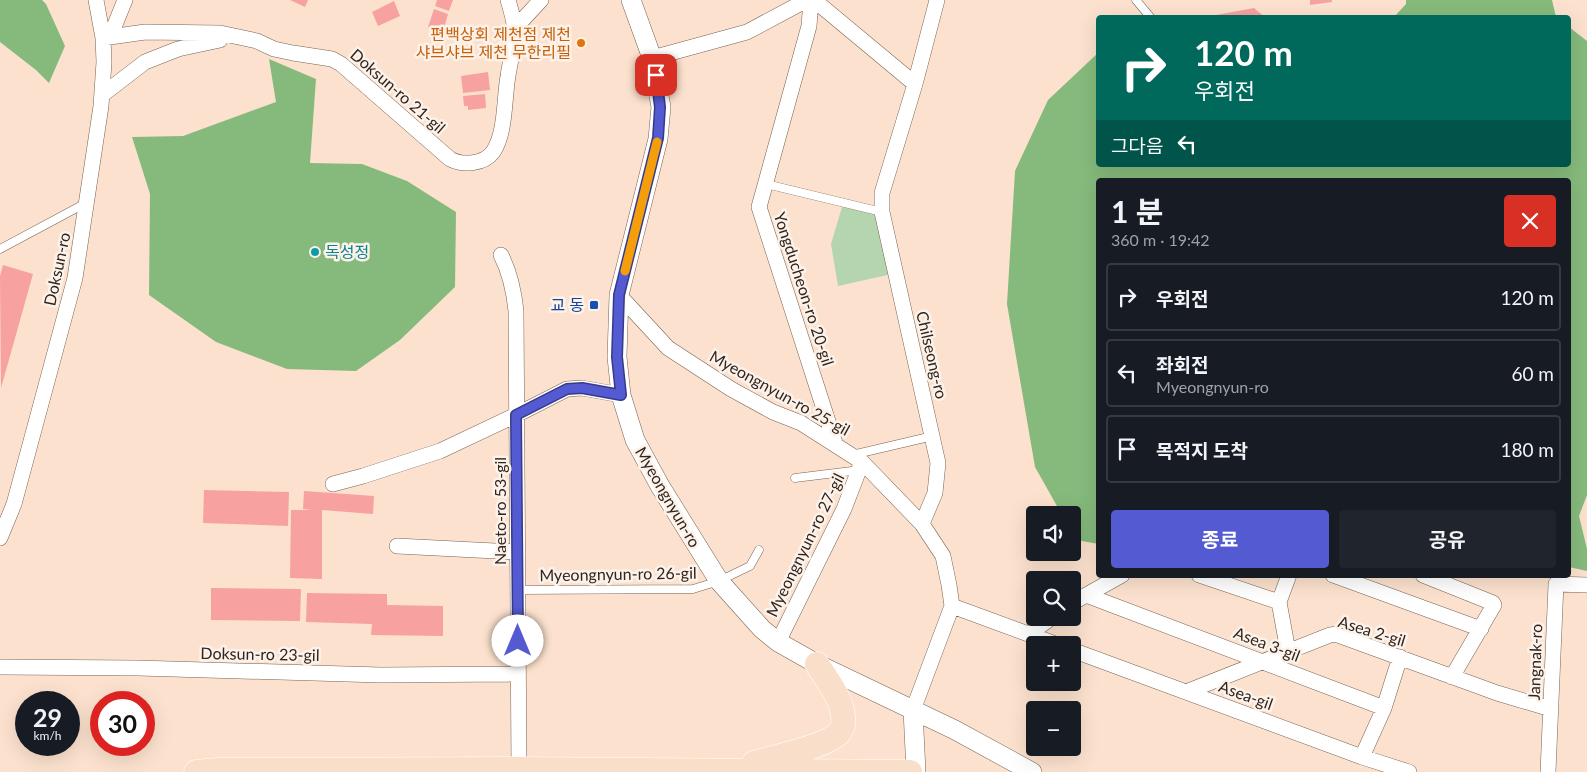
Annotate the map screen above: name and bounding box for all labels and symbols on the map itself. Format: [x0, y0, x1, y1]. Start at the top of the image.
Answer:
place label: 편백상회 제천점 제천 샤브샤브 제천 무한리필 [416, 24, 571, 61]
marker: 편백상회 제천점 제천 샤브샤브 제천 무한리필 [575, 37, 587, 49]
street label: Doksun-ro 21-gil [347, 44, 450, 137]
pin [635, 54, 677, 96]
street label: Yongducheon-ro 20-gil [771, 210, 838, 368]
street label: Doksun-ro [39, 230, 74, 307]
place label: 독성정 [325, 242, 369, 261]
marker: 독성정 [309, 246, 321, 258]
place label: 교 동 [550, 295, 584, 314]
marker: 교 동 [588, 299, 600, 311]
street label: Chilseong-ro [913, 309, 952, 401]
street label: Myeongnyun-ro 25-gil [707, 346, 854, 439]
street label: Myeongnyun-ro [632, 443, 705, 550]
street label: Naeto-ro 53-gil [490, 457, 509, 565]
street label: Myeongnyun-ro 27-gil [762, 470, 848, 620]
street label: Myeongnyun-ro 26-gil [539, 563, 697, 584]
street label: Asea 2-gil [1336, 611, 1408, 650]
position arrow [491, 614, 543, 666]
street label: Asea 3-gil [1231, 622, 1303, 665]
street label: Jangnak-ro [1524, 623, 1545, 701]
street label: Doksun-ro 23-gil [200, 643, 320, 664]
street label: Asea-gil [1217, 676, 1276, 713]
speed limit sign: 30 [90, 691, 155, 756]

